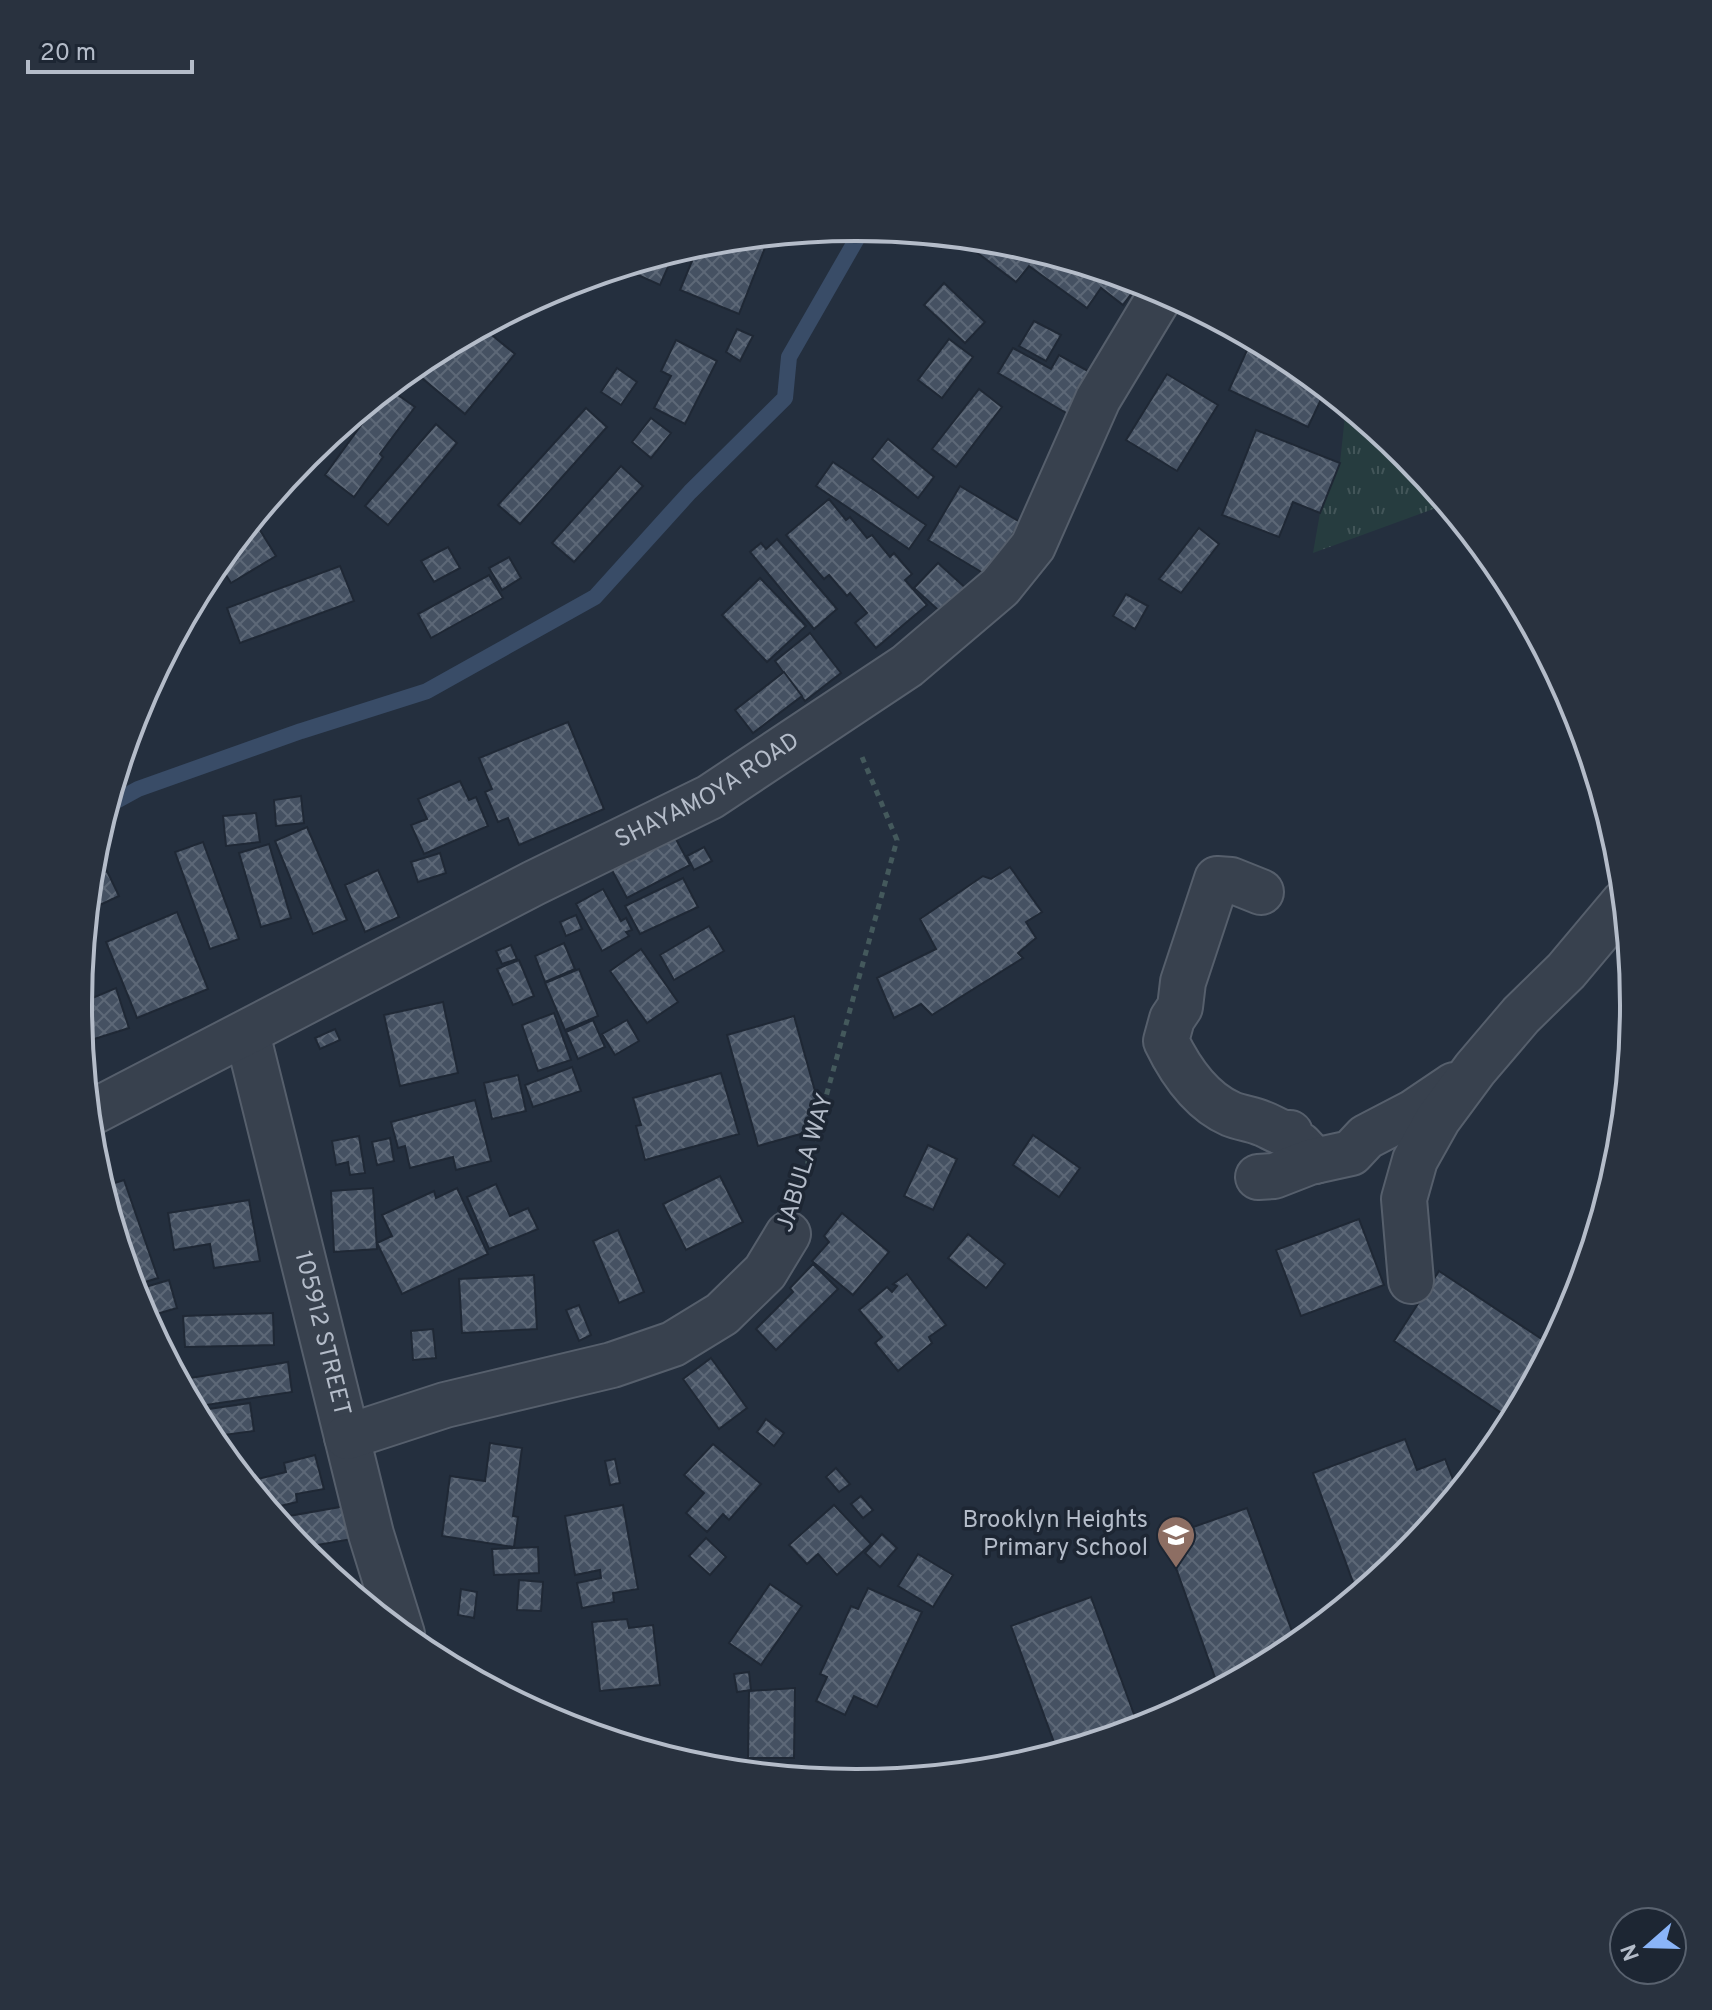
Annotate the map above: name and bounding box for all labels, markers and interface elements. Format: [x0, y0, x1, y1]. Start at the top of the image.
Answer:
scale bar [28, 24, 192, 74]
text: 20 m [40, 39, 96, 69]
street label: SHAYAMOYA ROAD [610, 726, 806, 856]
street label: JABULA WAY [771, 1090, 841, 1236]
street label: 105912 STREET [287, 1248, 356, 1420]
place label: Brooklyn Heights Primary School [963, 1506, 1148, 1564]
school or university icon: Brooklyn Heights Primary School [1155, 1514, 1197, 1569]
north arrow [1608, 1906, 1688, 1986]
text: N [1616, 1940, 1647, 1964]

